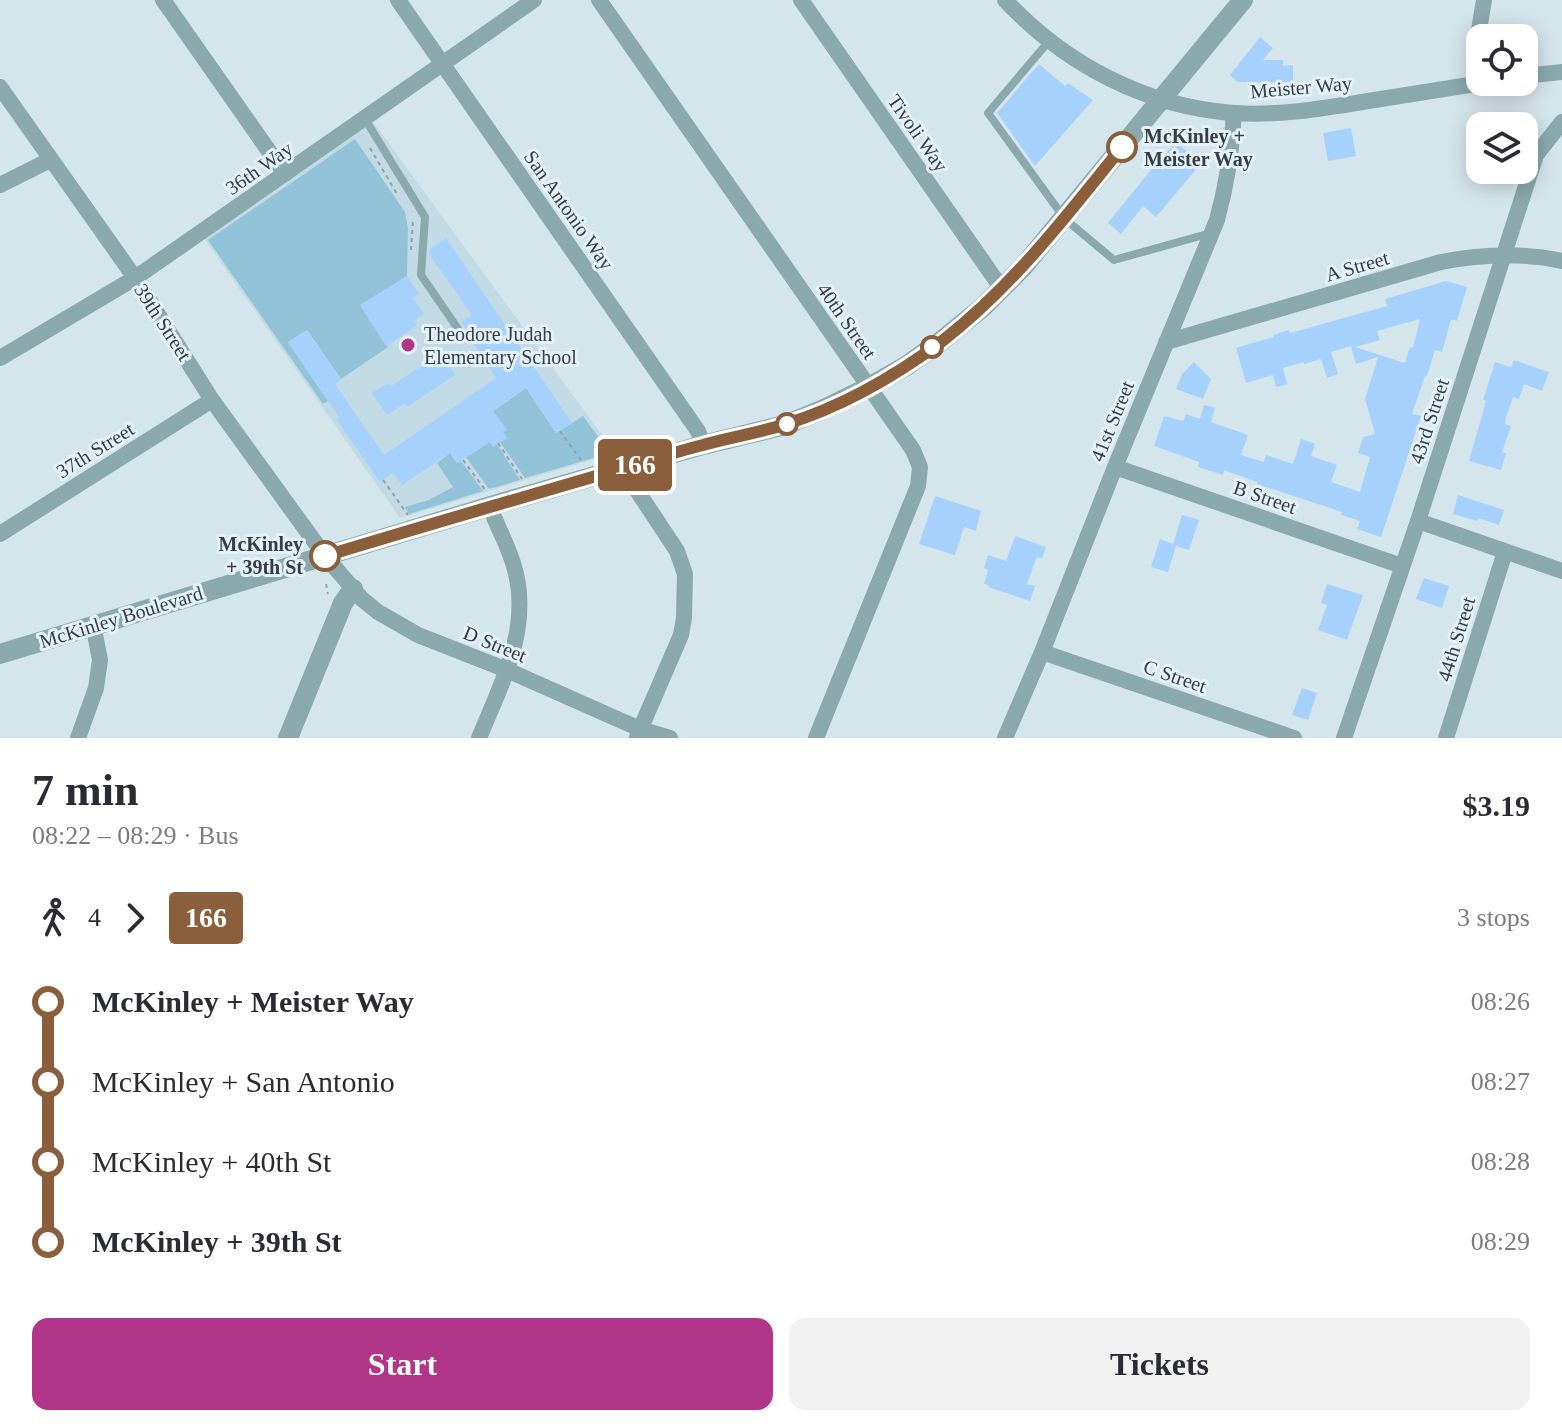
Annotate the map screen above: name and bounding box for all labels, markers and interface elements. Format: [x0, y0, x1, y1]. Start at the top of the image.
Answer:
map controls [1466, 24, 1538, 184]
button: locate [1466, 24, 1538, 96]
street label: Meister Way [1249, 72, 1353, 103]
street label: Tivoli Way [883, 90, 953, 176]
button: layers [1466, 112, 1538, 184]
place label: McKinley + Meister Way [1144, 125, 1253, 171]
marker: McKinley + Meister Way [1107, 132, 1137, 162]
street label: 36th Way [221, 137, 297, 200]
street label: San Antonio Way [519, 146, 618, 274]
street label: A Street [1323, 246, 1392, 286]
street label: 39th Street [130, 279, 196, 365]
street label: 40th Street [813, 279, 881, 363]
place label: Theodore Judah Elementary School [424, 323, 577, 369]
marker: Theodore Judah Elementary School [399, 336, 417, 354]
unlabelled marker [921, 336, 943, 358]
street label: 43rd Street [1405, 375, 1453, 466]
street label: 41st Street [1086, 377, 1138, 465]
unlabelled marker [776, 413, 798, 435]
street label: 37th Street [52, 417, 138, 482]
line badge: 166 [589, 439, 681, 491]
text: 166 [614, 449, 656, 480]
street label: B Street [1231, 476, 1300, 518]
place label: McKinley + 39th St [219, 533, 303, 578]
marker: McKinley + 39th St [310, 541, 340, 571]
street label: McKinley Boulevard [37, 582, 206, 653]
street label: 44th Street [1433, 594, 1479, 684]
street label: D Street [460, 621, 530, 667]
street label: C Street [1141, 655, 1210, 697]
text: 7 min [32, 766, 138, 815]
text: $3.19 [1463, 789, 1530, 822]
text: 08:22 – 08:29 · Bus [32, 821, 239, 850]
icon: walk [32, 896, 76, 940]
icon: forward [113, 896, 157, 940]
text: 166 [185, 902, 227, 933]
text: 4 [88, 903, 101, 932]
text: 3 stops [1457, 903, 1530, 932]
text: McKinley + Meister Way [92, 985, 414, 1018]
text: 08:26 [1471, 987, 1530, 1016]
text: McKinley + San Antonio [92, 1065, 395, 1098]
text: 08:27 [1471, 1067, 1530, 1096]
text: McKinley + 40th St [92, 1145, 331, 1178]
text: 08:28 [1471, 1147, 1530, 1176]
text: McKinley + 39th St [92, 1225, 342, 1258]
text: 08:29 [1471, 1227, 1530, 1256]
button: Start [32, 1318, 773, 1410]
button: Tickets [789, 1318, 1530, 1410]

